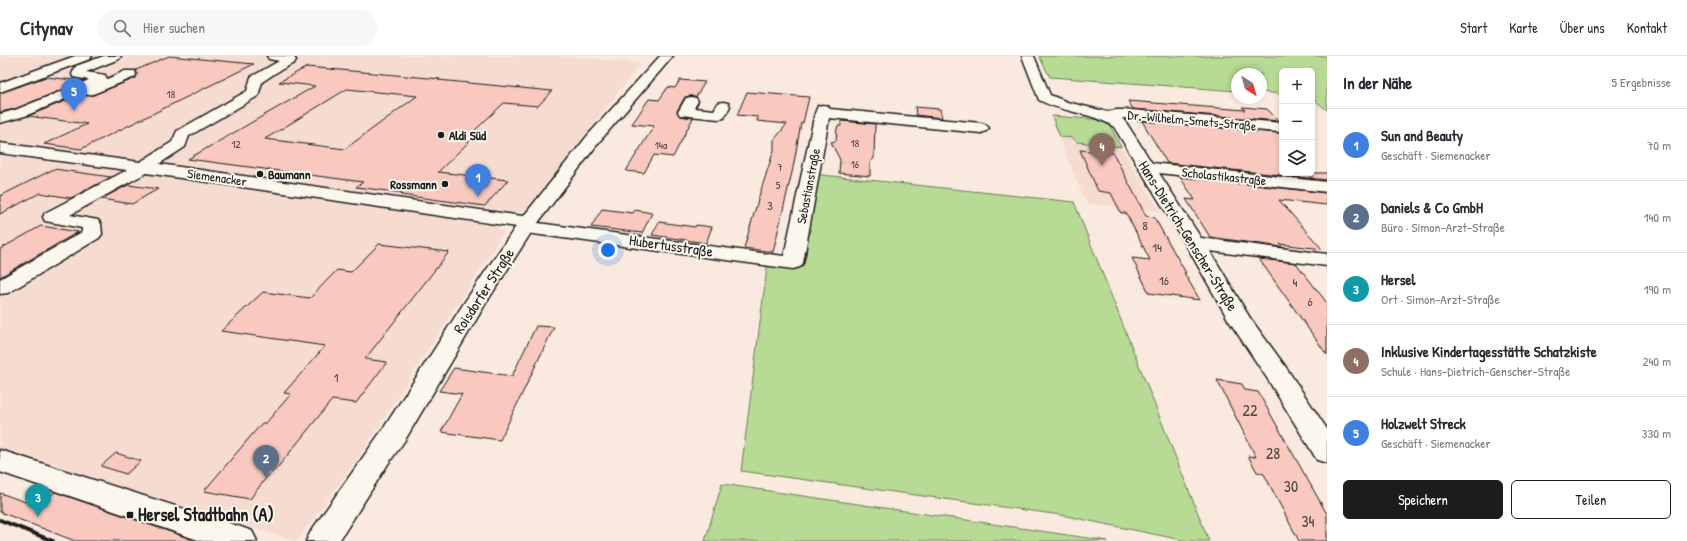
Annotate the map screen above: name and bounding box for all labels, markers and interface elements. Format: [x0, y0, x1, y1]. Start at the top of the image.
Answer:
search box [97, 10, 377, 46]
text: Citynav [20, 15, 73, 41]
icon: search [111, 17, 133, 39]
text: Hier suchen [143, 17, 205, 38]
text: Start [1460, 18, 1487, 37]
text: Karte [1509, 18, 1538, 37]
text: Über uns [1560, 18, 1605, 37]
text: Kontakt [1627, 18, 1667, 37]
north arrow [1231, 68, 1267, 104]
map controls [1279, 68, 1315, 176]
button: + [1279, 68, 1315, 104]
text: In der Nähe [1343, 71, 1412, 94]
text: 5 Ergebnisse [1611, 73, 1671, 91]
pin: 5 [61, 78, 87, 111]
house number: 18 [167, 87, 176, 101]
button: − [1279, 104, 1315, 140]
street label: Dr.-Wilhelm-Smets-Straße [1127, 105, 1257, 135]
text: Sun and Beauty [1381, 125, 1463, 146]
place label: Aldi Süd [449, 126, 487, 144]
marker: Aldi Süd [436, 130, 446, 140]
pin: 4 [1089, 133, 1115, 166]
house number: 18 [851, 136, 860, 150]
text: 1 [1354, 136, 1358, 154]
text: 70 m [1647, 136, 1671, 154]
house number: 12 [231, 137, 241, 151]
house number: 14a [655, 138, 668, 152]
button: layers [1279, 140, 1315, 176]
text: Geschäft · Siemenacker [1381, 146, 1490, 164]
street label: Sebastianstraße [792, 147, 824, 225]
house number: 16 [851, 157, 860, 171]
street label: Hans-Dietrich-Genscher-Straße [1133, 157, 1243, 315]
house number: 7 [777, 160, 783, 174]
street label: Scholastikastraße [1181, 163, 1267, 189]
street label: Siemenacker [186, 164, 248, 190]
pin: 1 [465, 164, 491, 197]
place label: Baumann [268, 165, 311, 183]
marker: Baumann [255, 169, 265, 179]
place label: Rossmann [390, 175, 437, 193]
house number: 5 [776, 178, 781, 192]
marker: Rossmann [440, 179, 450, 189]
house number: 3 [767, 196, 773, 214]
text: Daniels & Co GmbH [1381, 197, 1483, 218]
text: 2 [1353, 208, 1359, 226]
text: 140 m [1644, 208, 1671, 226]
house number: 8 [1142, 216, 1148, 234]
text: Büro · Simon-Arzt-Straße [1381, 218, 1505, 236]
street label: Hubertusstraße [628, 229, 714, 262]
house number: 14 [1152, 238, 1162, 256]
your location [598, 240, 618, 260]
street label: Roisdorfer Straße [448, 244, 519, 337]
text: Hersel [1381, 269, 1416, 290]
house number: 16 [1159, 271, 1169, 289]
house number: 4 [1293, 273, 1298, 291]
text: 3 [1353, 280, 1359, 298]
text: 190 m [1644, 280, 1671, 298]
text: Ort · Simon-Arzt-Straße [1381, 290, 1500, 308]
house number: 6 [1307, 292, 1313, 310]
text: Inklusive Kindertagesstätte Schatzkiste [1381, 341, 1597, 362]
text: 4 [1354, 352, 1358, 370]
text: 240 m [1642, 352, 1671, 370]
text: Schule · Hans-Dietrich-Genscher-Straße [1381, 362, 1570, 380]
house number: 1 [334, 368, 339, 386]
house number: 22 [1243, 399, 1258, 421]
text: Holzwelt Streck [1381, 413, 1466, 434]
text: 5 [1353, 424, 1359, 442]
text: 330 m [1642, 424, 1671, 442]
text: Geschäft · Siemenacker [1381, 434, 1490, 452]
house number: 28 [1266, 442, 1280, 464]
pin: 2 [253, 445, 279, 478]
house number: 30 [1284, 475, 1298, 497]
button: Speichern [1343, 480, 1503, 519]
button: Teilen [1511, 480, 1671, 519]
pin: 3 [25, 484, 51, 517]
place label: Hersel Stadtbahn (A) [138, 502, 274, 527]
marker: Hersel Stadtbahn (A) [125, 510, 135, 520]
house number: 34 [1301, 510, 1315, 532]

